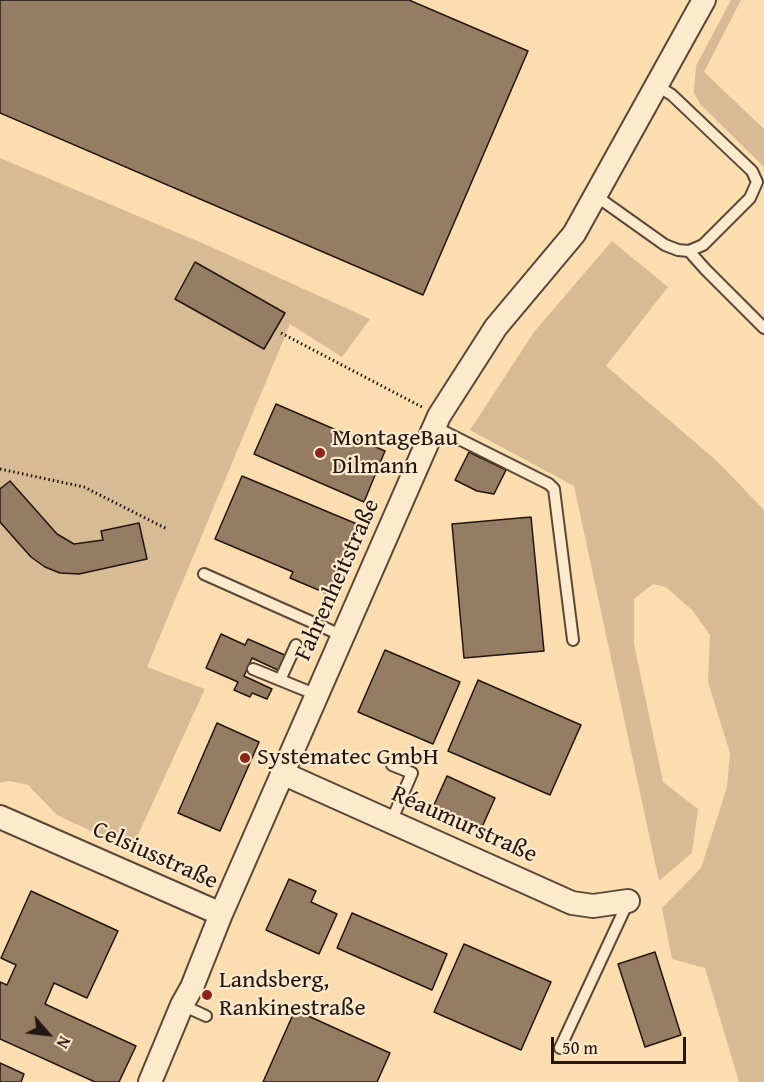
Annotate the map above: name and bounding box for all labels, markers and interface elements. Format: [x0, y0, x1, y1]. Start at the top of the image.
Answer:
place label: MontageBau Dilmann [332, 425, 458, 481]
marker: MontageBau Dilmann [313, 446, 327, 460]
street label: Fahrenheitstraße [289, 495, 387, 665]
place label: Systematec GmbH [257, 744, 439, 772]
marker: Systematec GmbH [238, 751, 252, 765]
street label: Réaumurstraße [387, 780, 541, 870]
street label: Celsiusstraße [88, 816, 222, 896]
place label: Landsberg, Rankinestraße [219, 967, 366, 1023]
marker: Landsberg, Rankinestraße [200, 988, 214, 1002]
north arrow [18, 1004, 78, 1064]
scale bar [554, 1025, 689, 1063]
text: N [51, 1032, 77, 1053]
text: 50 m [562, 1034, 598, 1061]

